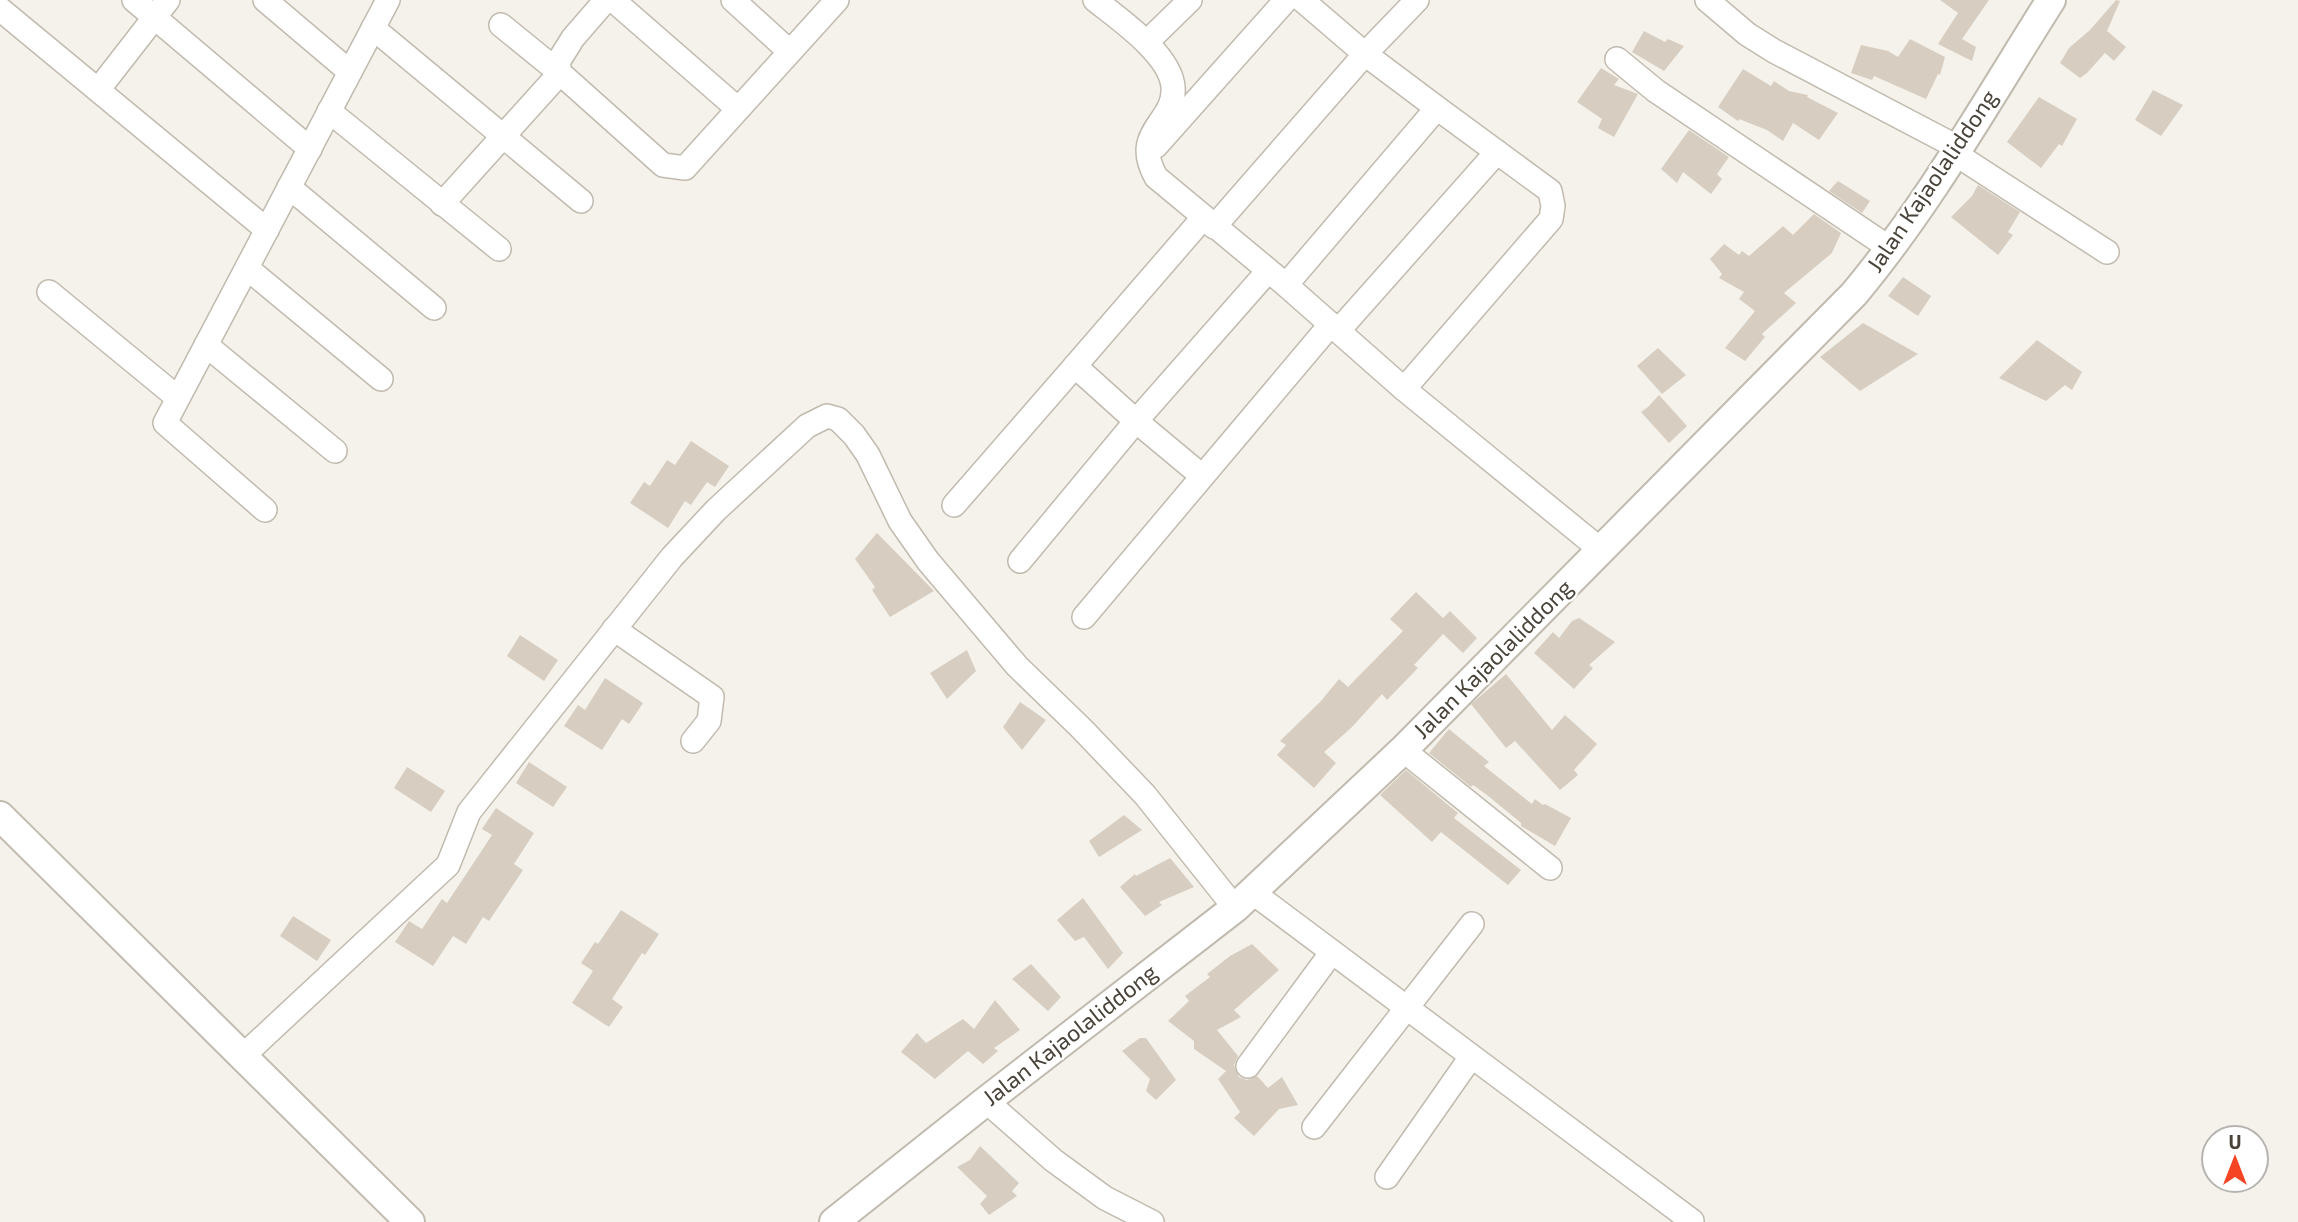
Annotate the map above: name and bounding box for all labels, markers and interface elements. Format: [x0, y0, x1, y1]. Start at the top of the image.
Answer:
street label: Jalan Kajaolaliddong [1860, 84, 2003, 277]
street label: Jalan Kajaolaliddong [1407, 573, 1578, 744]
street label: Jalan Kajaolaliddong [977, 957, 1162, 1111]
north arrow [2200, 1124, 2270, 1194]
text: U [2228, 1130, 2242, 1153]

